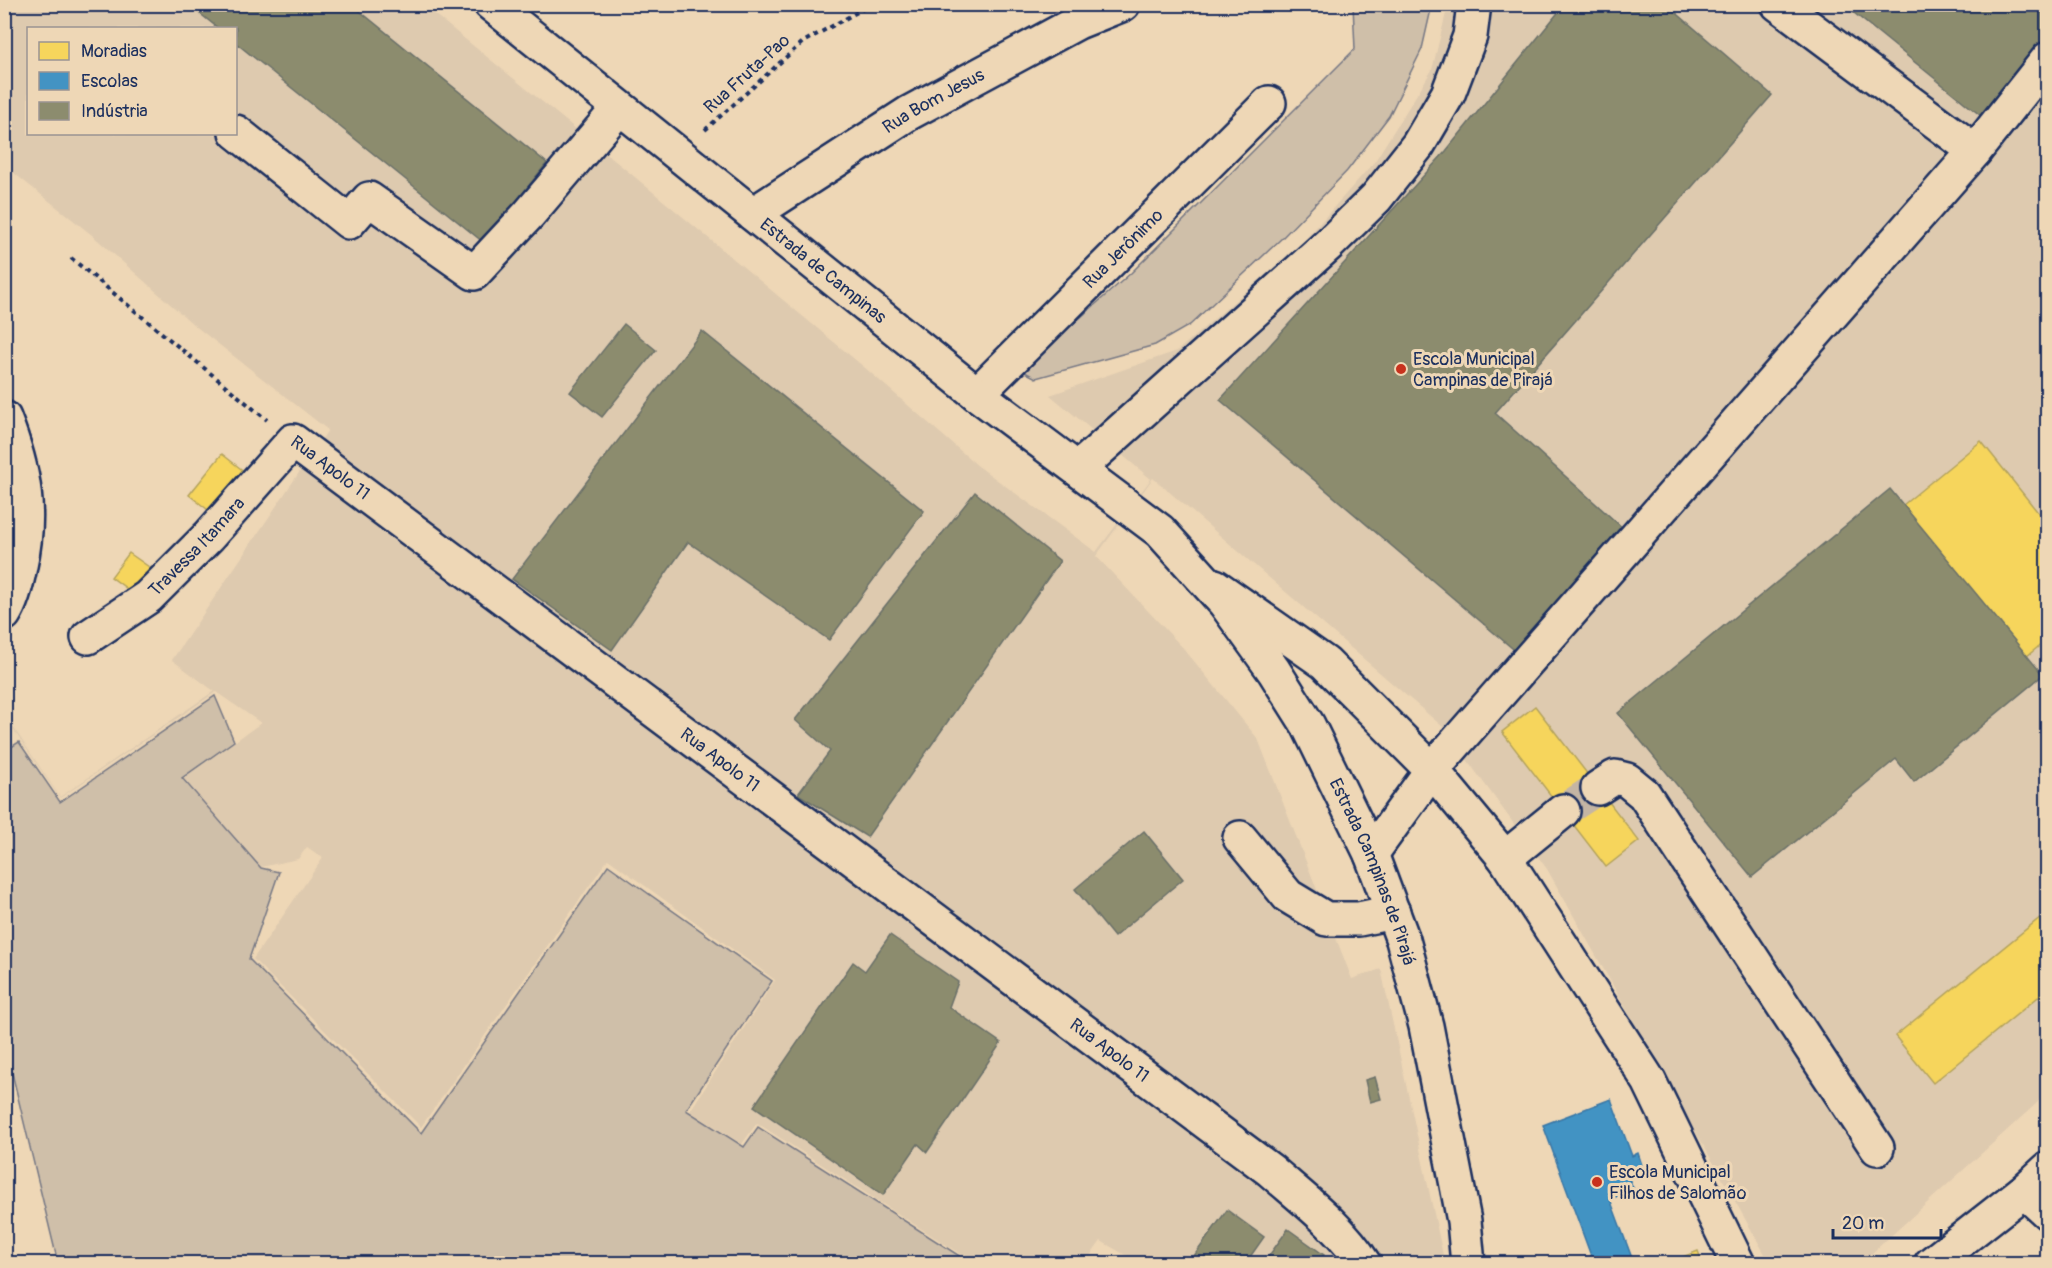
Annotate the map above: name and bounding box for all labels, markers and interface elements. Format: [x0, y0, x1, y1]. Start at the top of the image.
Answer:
legend [27, 27, 237, 135]
street label: Rua Fruta-Pao [699, 29, 795, 119]
text: Moradias [81, 40, 147, 63]
street label: Rua Bom Jesus [878, 63, 988, 139]
text: Escolas [81, 70, 138, 93]
text: Indústria [81, 100, 148, 123]
street label: Rua Jerônimo [1078, 203, 1168, 294]
street label: Estrada de Campinas [755, 213, 891, 328]
place label: Escola Municipal Campinas de Pirajá [1413, 348, 1553, 392]
marker: Escola Municipal Campinas de Pirajá [1394, 362, 1408, 376]
street label: Rua Apolo 11 [286, 431, 374, 505]
street label: Travessa Itamara [143, 492, 250, 602]
street label: Rua Apolo 11 [676, 722, 764, 797]
street label: Estrada Campinas de Pirajá [1324, 774, 1421, 968]
street label: Rua Apolo 11 [1065, 1013, 1154, 1087]
place label: Escola Municipal Filhos de Salomão [1609, 1161, 1747, 1205]
marker: Escola Municipal Filhos de Salomão [1590, 1175, 1604, 1189]
scale bar [1833, 1202, 1941, 1240]
text: 20 m [1842, 1212, 1884, 1235]

